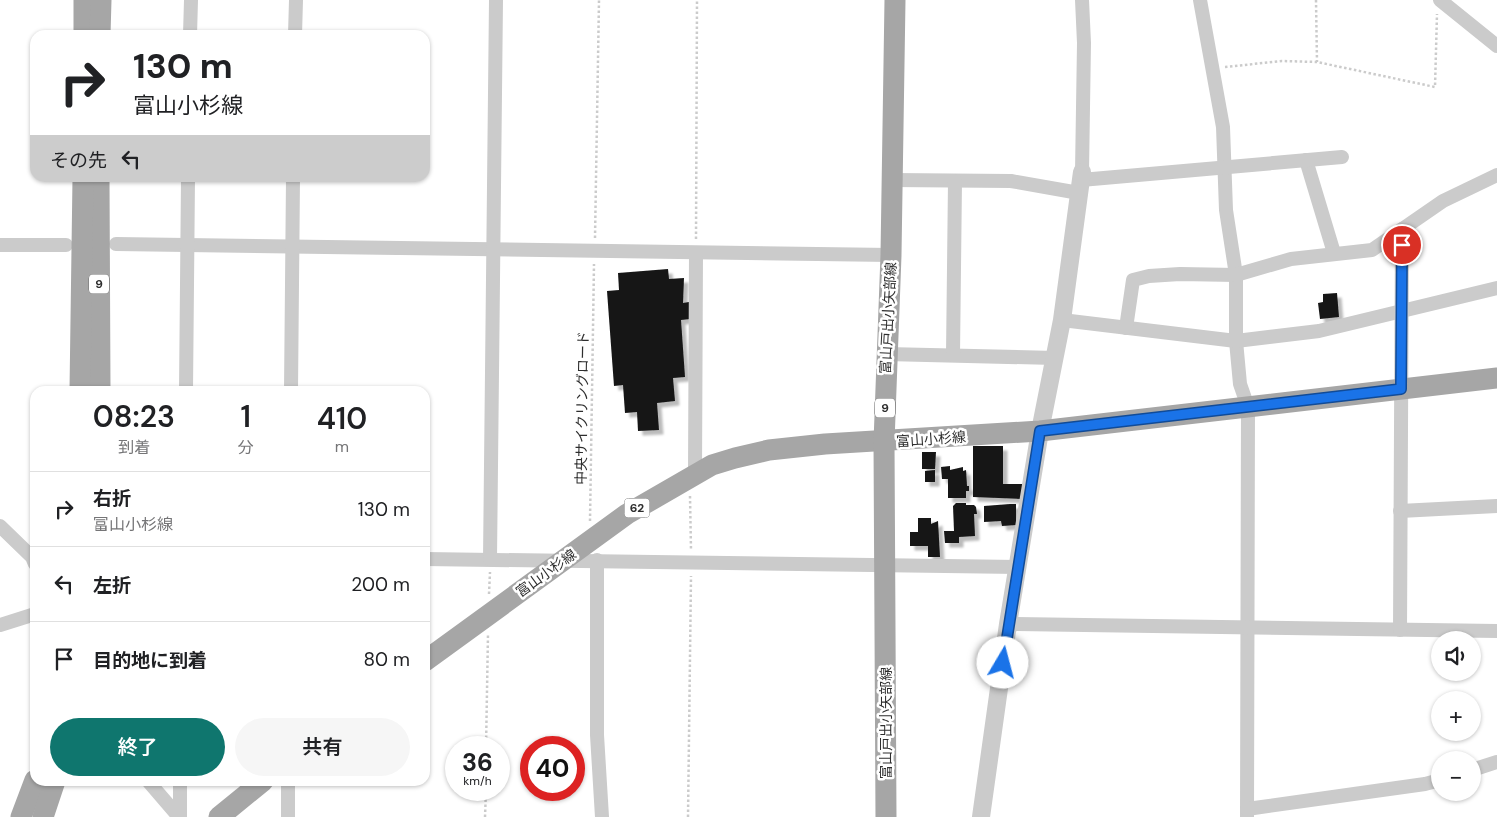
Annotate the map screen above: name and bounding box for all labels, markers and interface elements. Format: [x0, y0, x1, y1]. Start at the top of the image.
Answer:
text: 130 m [133, 43, 233, 89]
icon: right [50, 50, 115, 115]
text: 富山小杉線 [133, 91, 243, 120]
icon: left [117, 145, 145, 173]
text: その先 [50, 148, 107, 173]
pin [1381, 224, 1423, 266]
icon: arrive [1388, 231, 1416, 259]
street label: 富山戸出小矢部線 [876, 262, 900, 374]
road number: 9 [89, 274, 109, 294]
street label: 中央サイクリングロード [572, 331, 592, 485]
text: 08:23 [93, 397, 175, 436]
text: 1 [241, 397, 251, 436]
road number: 9 [875, 398, 895, 418]
text: 410 [317, 399, 367, 438]
street label: 富山小杉線 [895, 428, 967, 450]
text: m [335, 436, 349, 457]
text: 到着 [118, 437, 150, 458]
text: 分 [238, 437, 254, 458]
text: 右折 [93, 486, 131, 511]
icon: right [50, 495, 78, 523]
text: 130 m [358, 497, 410, 522]
road number: 62 [624, 498, 650, 518]
text: 富山小杉線 [93, 514, 173, 535]
street label: 富山小杉線 [512, 545, 580, 601]
icon: left [50, 570, 78, 598]
text: 200 m [351, 572, 410, 597]
text: 左折 [93, 573, 131, 598]
map controls [1431, 631, 1481, 801]
button: sound [1431, 631, 1481, 681]
position arrow [976, 636, 1028, 688]
icon: arrive [50, 645, 78, 673]
text: 80 m [363, 647, 410, 672]
text: 目的地に到着 [93, 648, 207, 673]
street label: 富山戸出小矢部線 [877, 667, 895, 779]
button: + [1431, 691, 1481, 741]
button: 終了 [50, 718, 225, 776]
button: 共有 [235, 718, 410, 776]
speed limit sign: 40 [520, 736, 585, 801]
text: 36 [462, 746, 493, 779]
button: − [1431, 751, 1481, 801]
text: km/h [463, 773, 492, 789]

